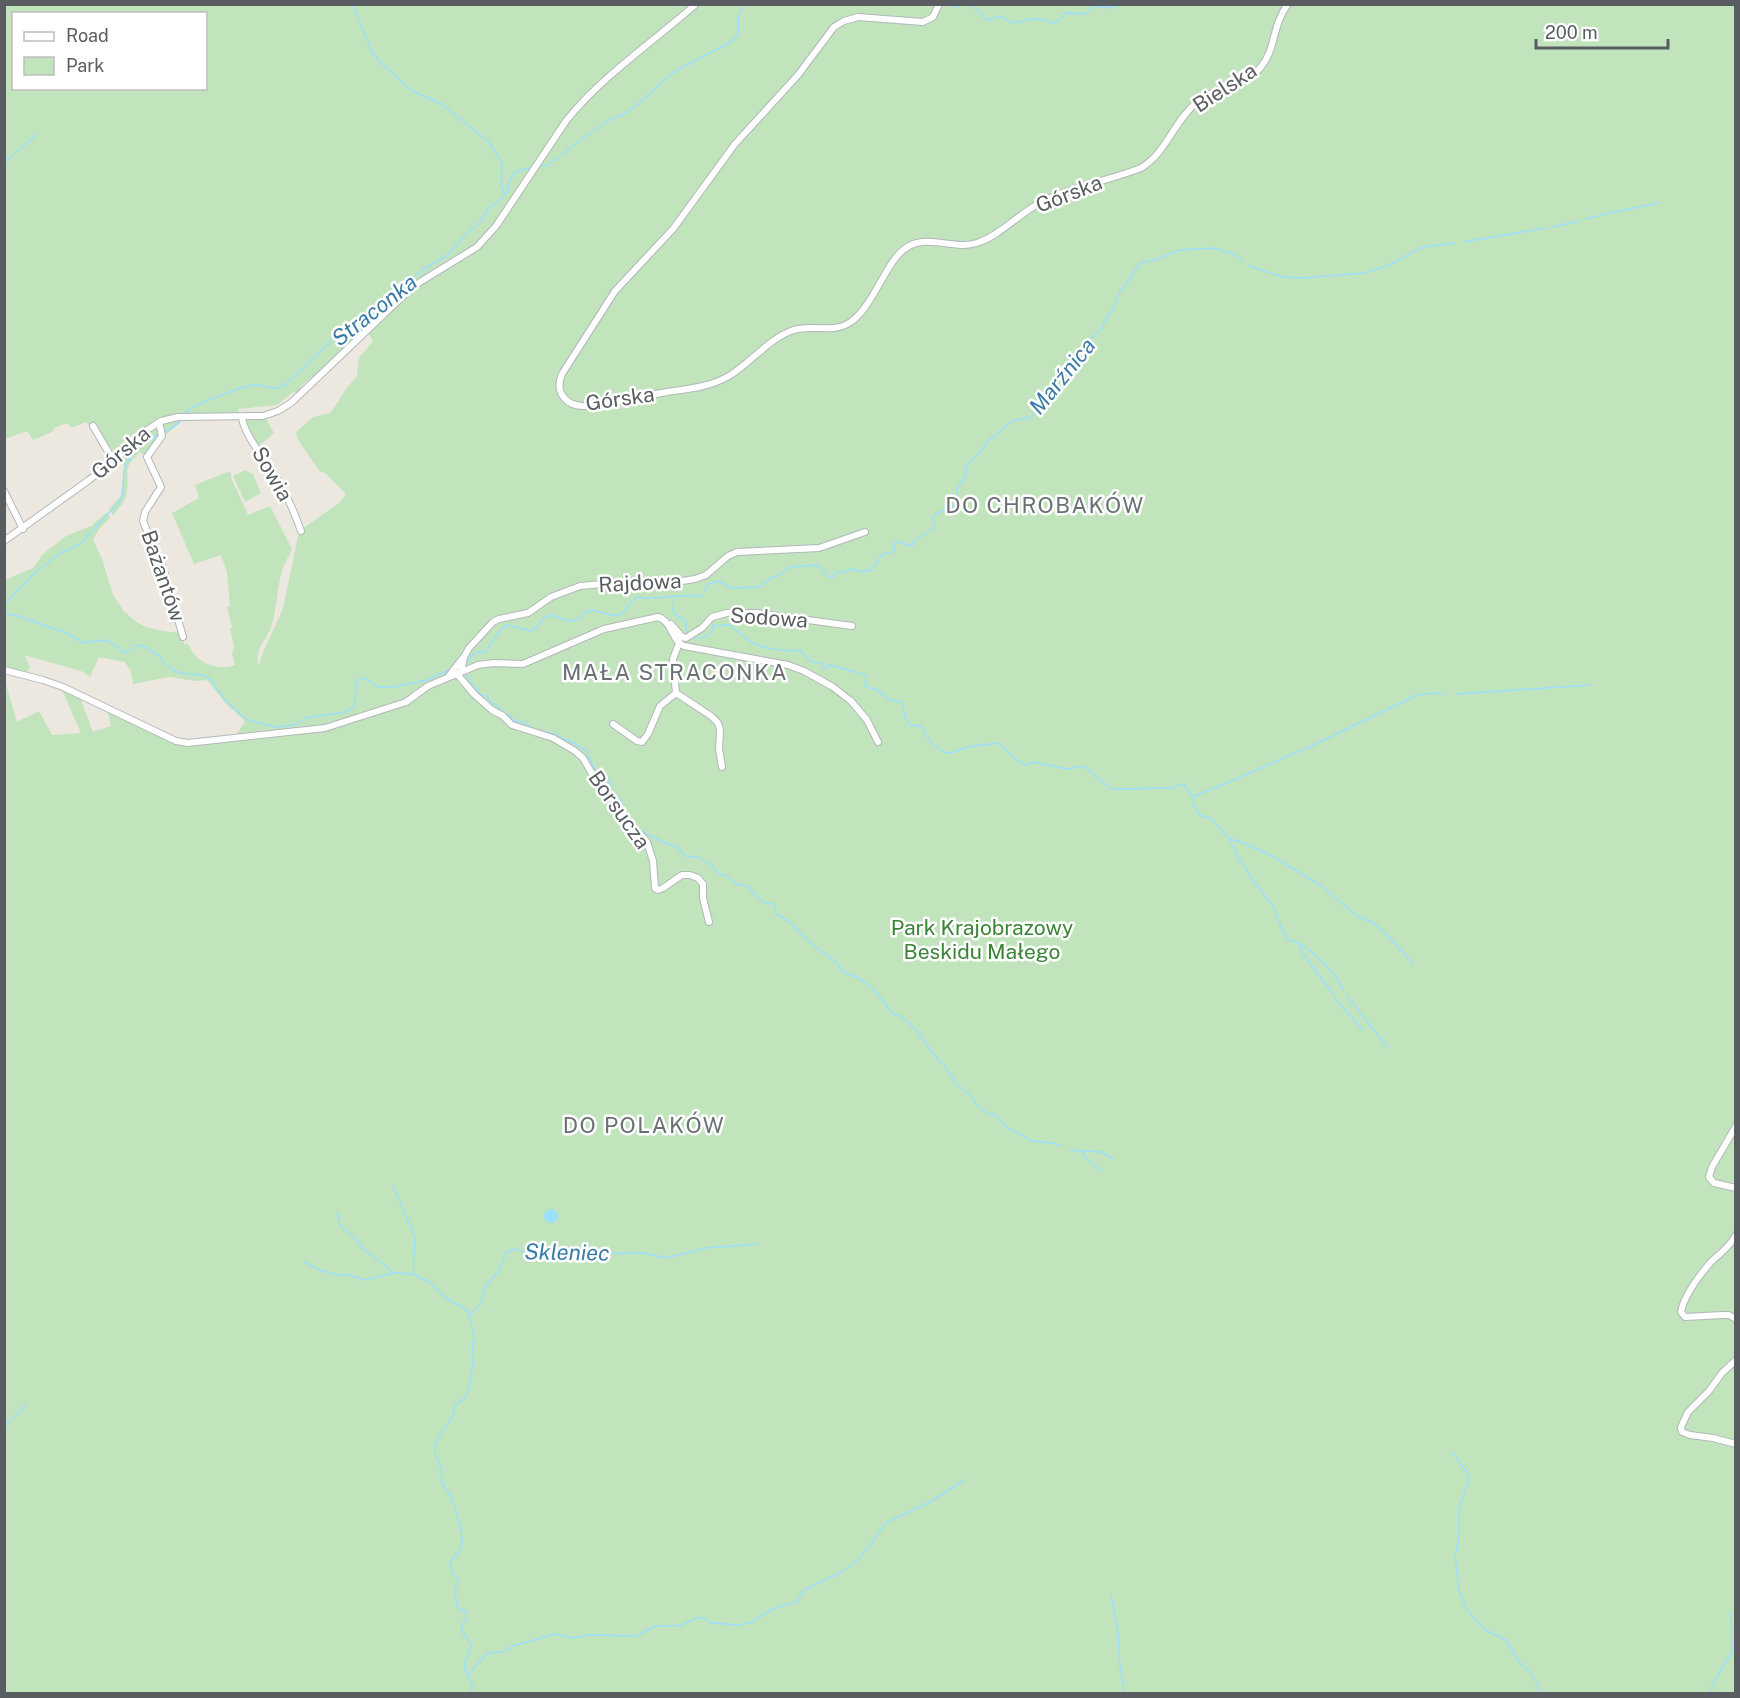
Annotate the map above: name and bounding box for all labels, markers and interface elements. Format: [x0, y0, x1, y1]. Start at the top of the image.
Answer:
legend [12, 12, 207, 90]
scale bar [1536, 12, 1668, 50]
text: 200 m [1545, 22, 1598, 43]
text: Road [66, 25, 109, 46]
text: Park [66, 55, 104, 76]
street label: Bielska [1188, 58, 1261, 117]
street label: Górska [1032, 169, 1106, 218]
water label: Straconka [326, 269, 422, 351]
water label: Marźnica [1024, 333, 1100, 419]
street label: Górska [584, 381, 656, 416]
street label: Górska [86, 421, 155, 484]
street label: Sowia [247, 442, 298, 506]
district label: DO CHROBAKÓW [945, 491, 1145, 518]
street label: Bażantów [136, 527, 191, 625]
street label: Rajdowa [598, 568, 682, 597]
street label: Sodowa [729, 602, 809, 633]
district label: MAŁA STRACONKA [562, 659, 788, 685]
street label: Borsucza [583, 766, 655, 854]
park label: Park Krajobrazowy Beskidu Małego [891, 915, 1073, 964]
district label: DO POLAKÓW [563, 1111, 725, 1138]
water label: Skleniec [524, 1238, 610, 1266]

